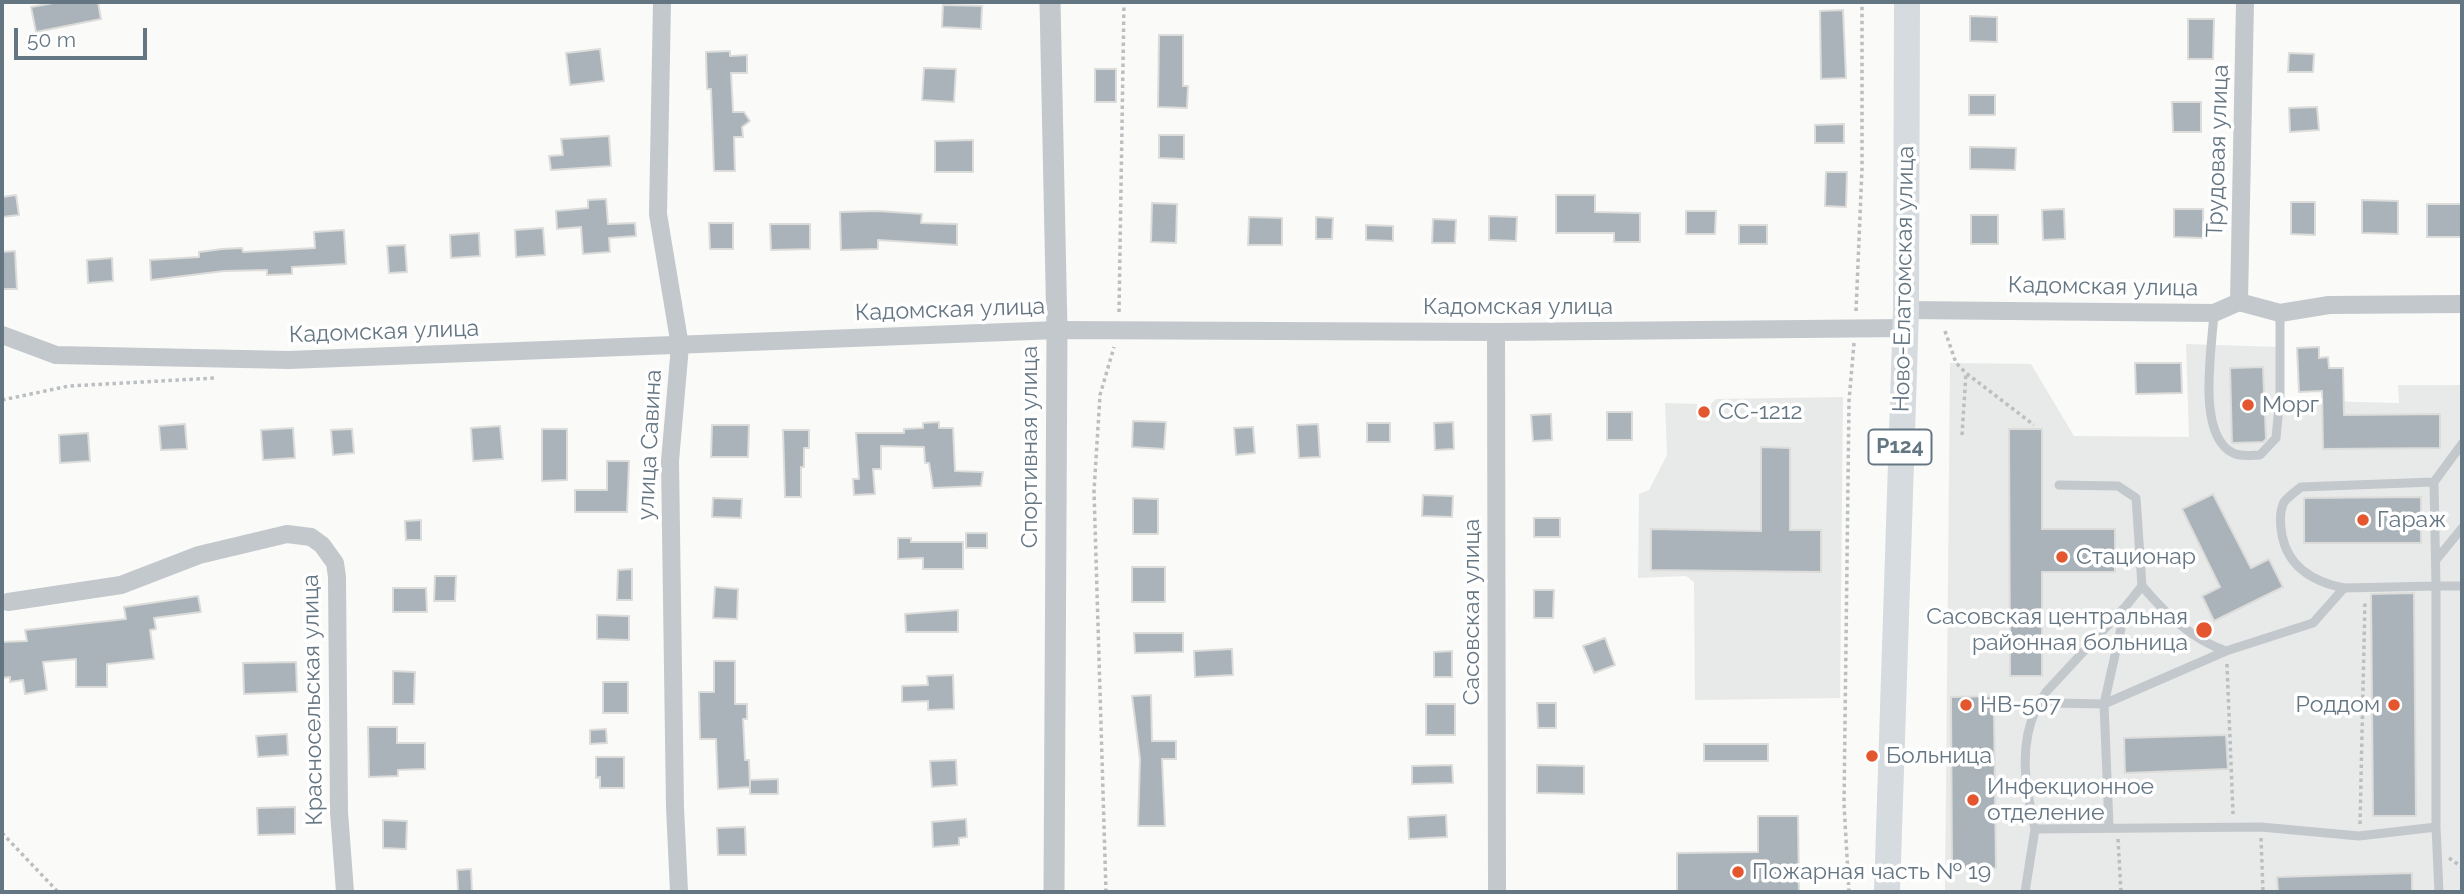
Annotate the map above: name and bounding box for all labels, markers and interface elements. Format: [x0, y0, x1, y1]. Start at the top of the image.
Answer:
scale bar [18, 14, 150, 58]
text: 50 m [27, 27, 76, 52]
street label: Трудовая улица [2201, 64, 2235, 238]
street label: Ново-Елатомская улица [1888, 146, 1920, 412]
street label: Кадомская улица [2008, 272, 2198, 302]
street label: Кадомская улица [854, 293, 1046, 327]
street label: Кадомская улица [1423, 293, 1613, 321]
street label: Кадомская улица [288, 315, 480, 349]
street label: Спортивная улица [1016, 346, 1044, 548]
street label: улица Савина [632, 369, 668, 521]
place label: Морг [2262, 391, 2319, 419]
marker: Морг [2240, 397, 2256, 413]
place label: СС-1212 [1718, 398, 1803, 426]
marker: СС-1212 [1696, 404, 1712, 420]
road number: Р124 [1868, 430, 1932, 464]
place label: Гараж [2377, 506, 2446, 534]
marker: Гараж [2355, 512, 2371, 528]
street label: Сасовская улица [1458, 519, 1486, 705]
place label: Стационар [2076, 543, 2196, 571]
marker: Стационар [2054, 549, 2070, 565]
street label: Красносельская улица [297, 574, 329, 826]
place label: Сасовская центральная районная больница [1926, 603, 2188, 657]
marker: Сасовская центральная районная больница [2194, 620, 2214, 640]
place label: НВ-507 [1980, 691, 2061, 719]
place label: Роддом [2296, 691, 2380, 719]
marker: НВ-507 [1958, 697, 1974, 713]
marker: Роддом [2386, 697, 2402, 713]
place label: Больница [1886, 742, 1992, 770]
marker: Больница [1864, 748, 1880, 764]
place label: Инфекционное отделение [1987, 773, 2154, 827]
marker: Инфекционное отделение [1965, 792, 1981, 808]
place label: Пожарная часть № 19 [1752, 858, 1991, 886]
marker: Пожарная часть № 19 [1730, 864, 1746, 880]

